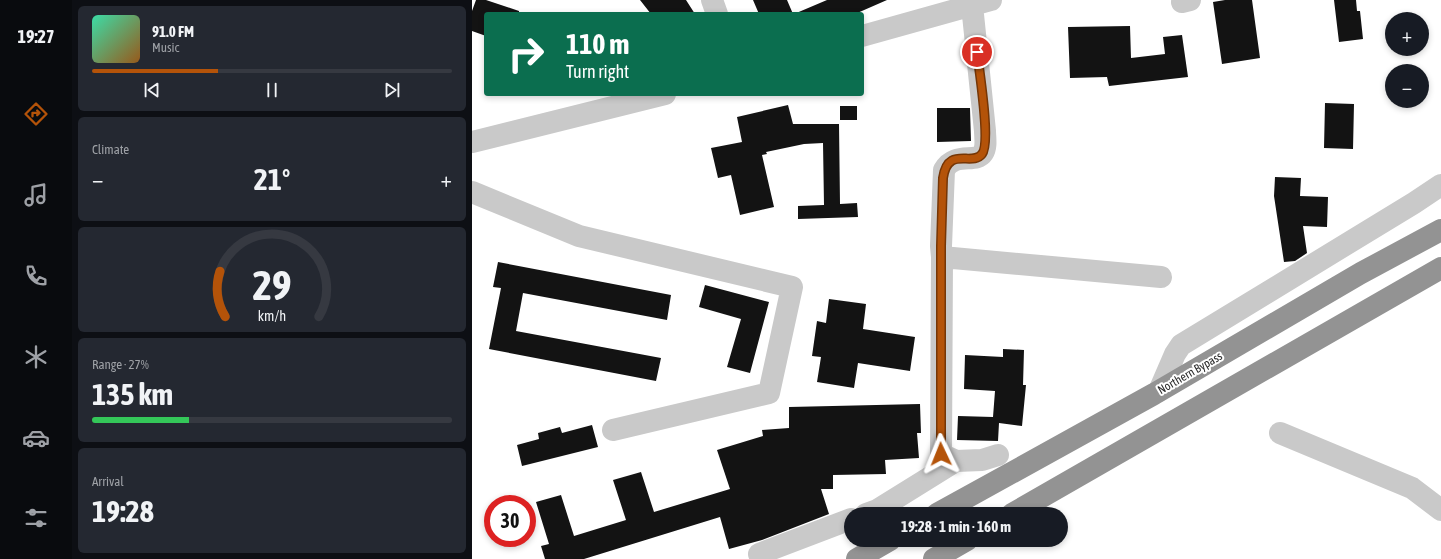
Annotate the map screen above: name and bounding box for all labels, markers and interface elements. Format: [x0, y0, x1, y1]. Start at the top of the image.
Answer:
map controls [1385, 12, 1429, 108]
button: + [1385, 12, 1429, 56]
text: 91.0 FM [152, 23, 194, 40]
text: 19:27 [17, 26, 55, 47]
icon: right [500, 28, 552, 80]
text: 110 m [566, 28, 629, 60]
pin [960, 35, 994, 69]
text: Music [152, 40, 179, 55]
icon: arrive [966, 41, 988, 63]
text: Turn right [566, 61, 629, 82]
button: − [1385, 64, 1429, 108]
icon: previous [141, 79, 163, 101]
icon: pause [261, 79, 283, 101]
icon: next [381, 79, 403, 101]
icon: directions [22, 100, 50, 128]
text: Climate [92, 142, 129, 157]
text: 21° [254, 162, 290, 196]
text: − [92, 166, 103, 192]
text: + [441, 166, 452, 192]
icon: music [22, 181, 50, 209]
text: 29 [252, 261, 292, 309]
icon: phone [22, 262, 50, 290]
text: km/h [258, 308, 286, 324]
icon: climate [22, 343, 50, 371]
street label: Northern Bypass [1155, 349, 1225, 397]
text: Range · 27% [92, 357, 149, 372]
text: 135 km [92, 377, 173, 411]
icon: car [22, 424, 50, 452]
position arrow [920, 433, 962, 475]
text: Arrival [92, 474, 124, 489]
text: 19:28 [92, 494, 154, 528]
speed limit sign: 30 [484, 495, 536, 547]
icon: filters [22, 504, 50, 532]
text: 19:28 · 1 min · 160 m [901, 518, 1011, 535]

